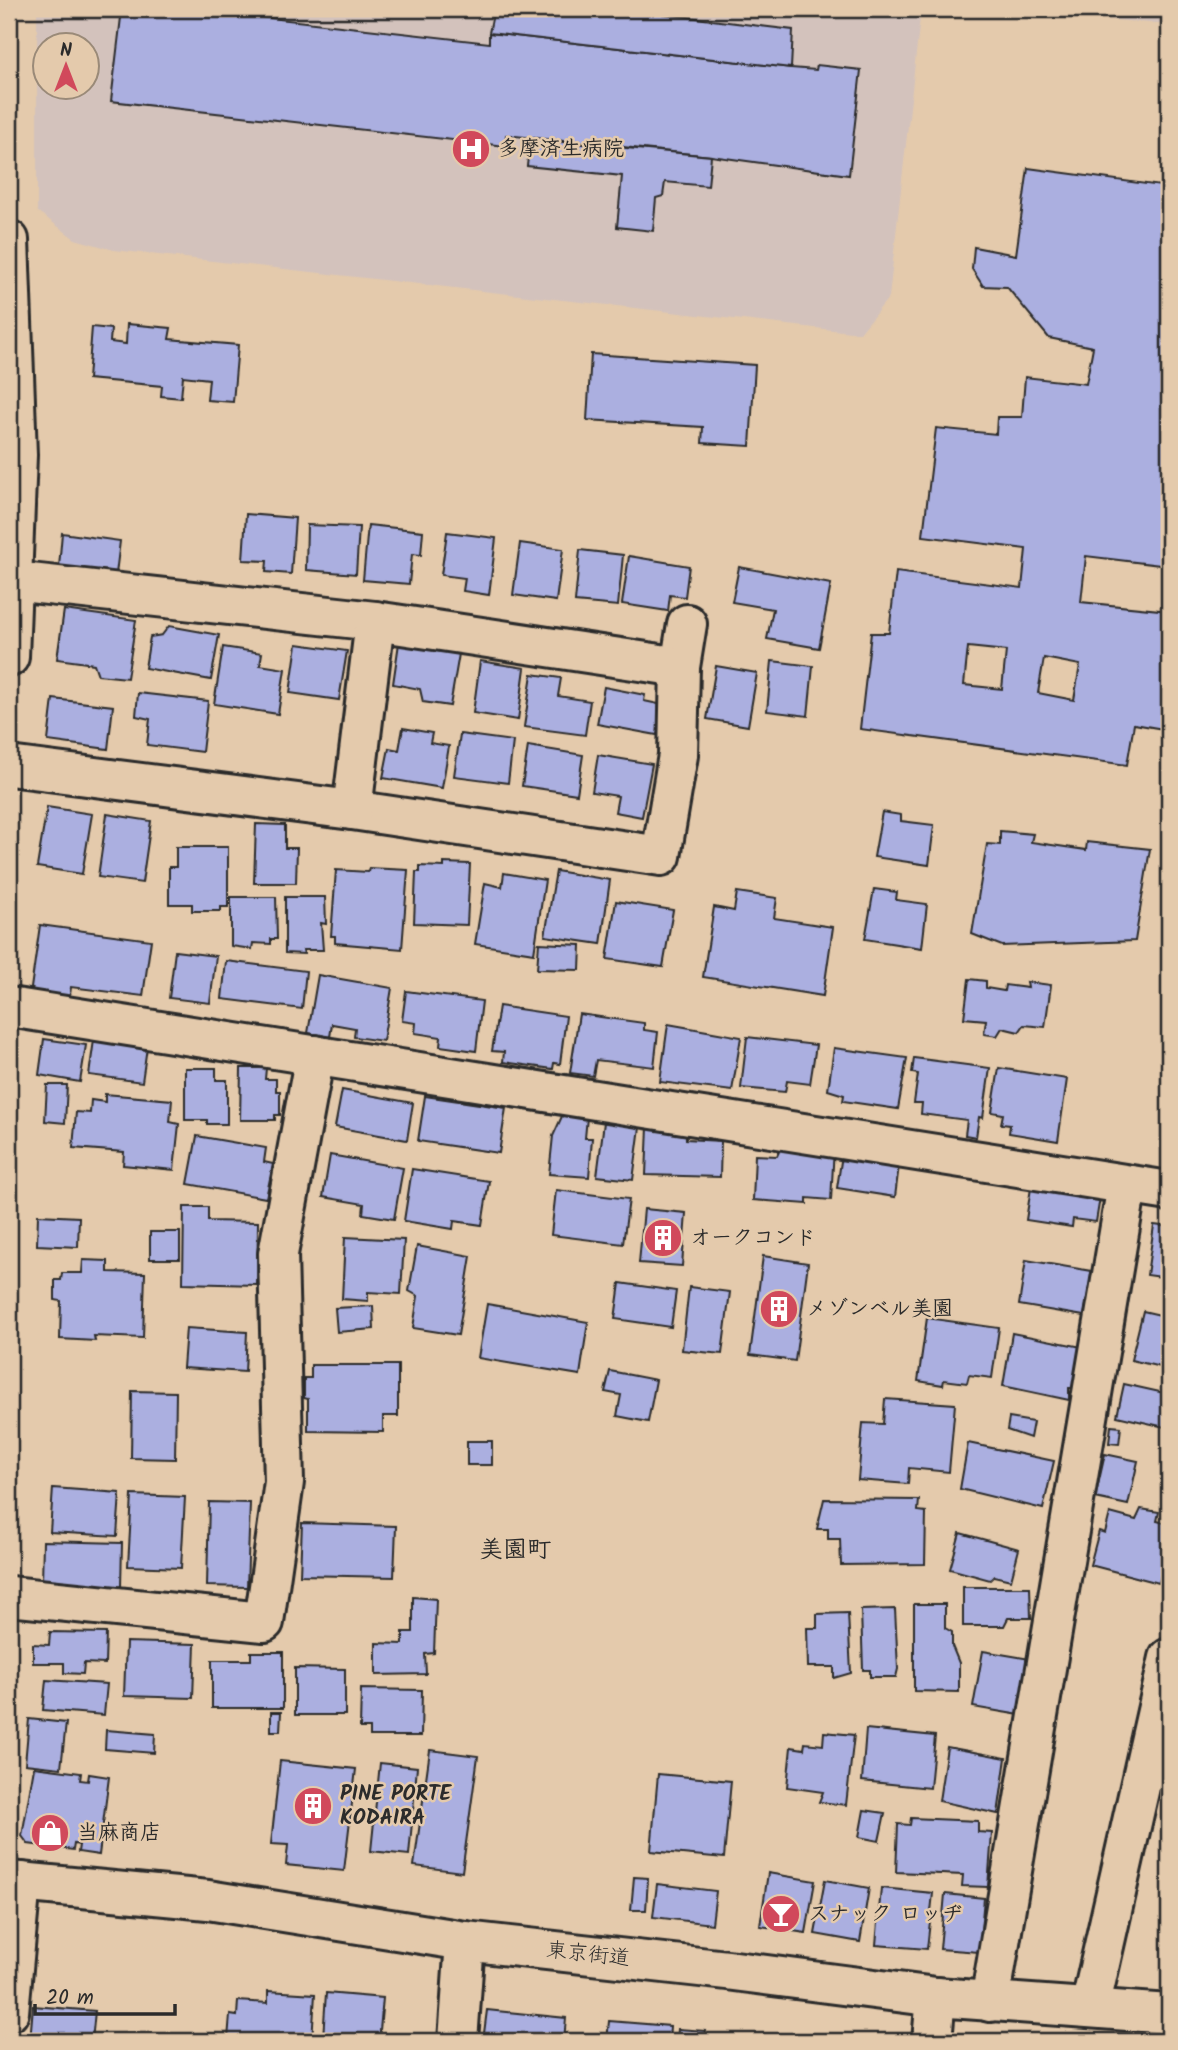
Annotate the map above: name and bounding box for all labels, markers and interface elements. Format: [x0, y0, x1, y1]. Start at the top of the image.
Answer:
north arrow [32, 32, 102, 102]
text: N [60, 36, 72, 66]
hospital icon: 多摩済生病院 [450, 128, 492, 170]
place label: 多摩済生病院 [498, 133, 624, 166]
building icon: オークコンド [642, 1217, 684, 1259]
place label: オークコンド [690, 1222, 816, 1255]
building icon: メゾンベル美園 [758, 1288, 800, 1330]
place label: メゾンベル美園 [806, 1293, 953, 1326]
district label: 美園町 [479, 1531, 551, 1570]
place label: PINE PORTE KODAIRA [340, 1778, 452, 1835]
building icon: PINE PORTE KODAIRA [292, 1785, 334, 1827]
shop icon: 当麻商店 [29, 1812, 71, 1854]
place label: 当麻商店 [77, 1817, 161, 1850]
bar icon: スナック ロッヂ [760, 1893, 802, 1935]
place label: スナック ロッヂ [808, 1898, 963, 1931]
street label: 東京街道 [545, 1934, 631, 1976]
scale bar [35, 1973, 175, 2017]
text: 20 m [46, 1982, 94, 2015]

